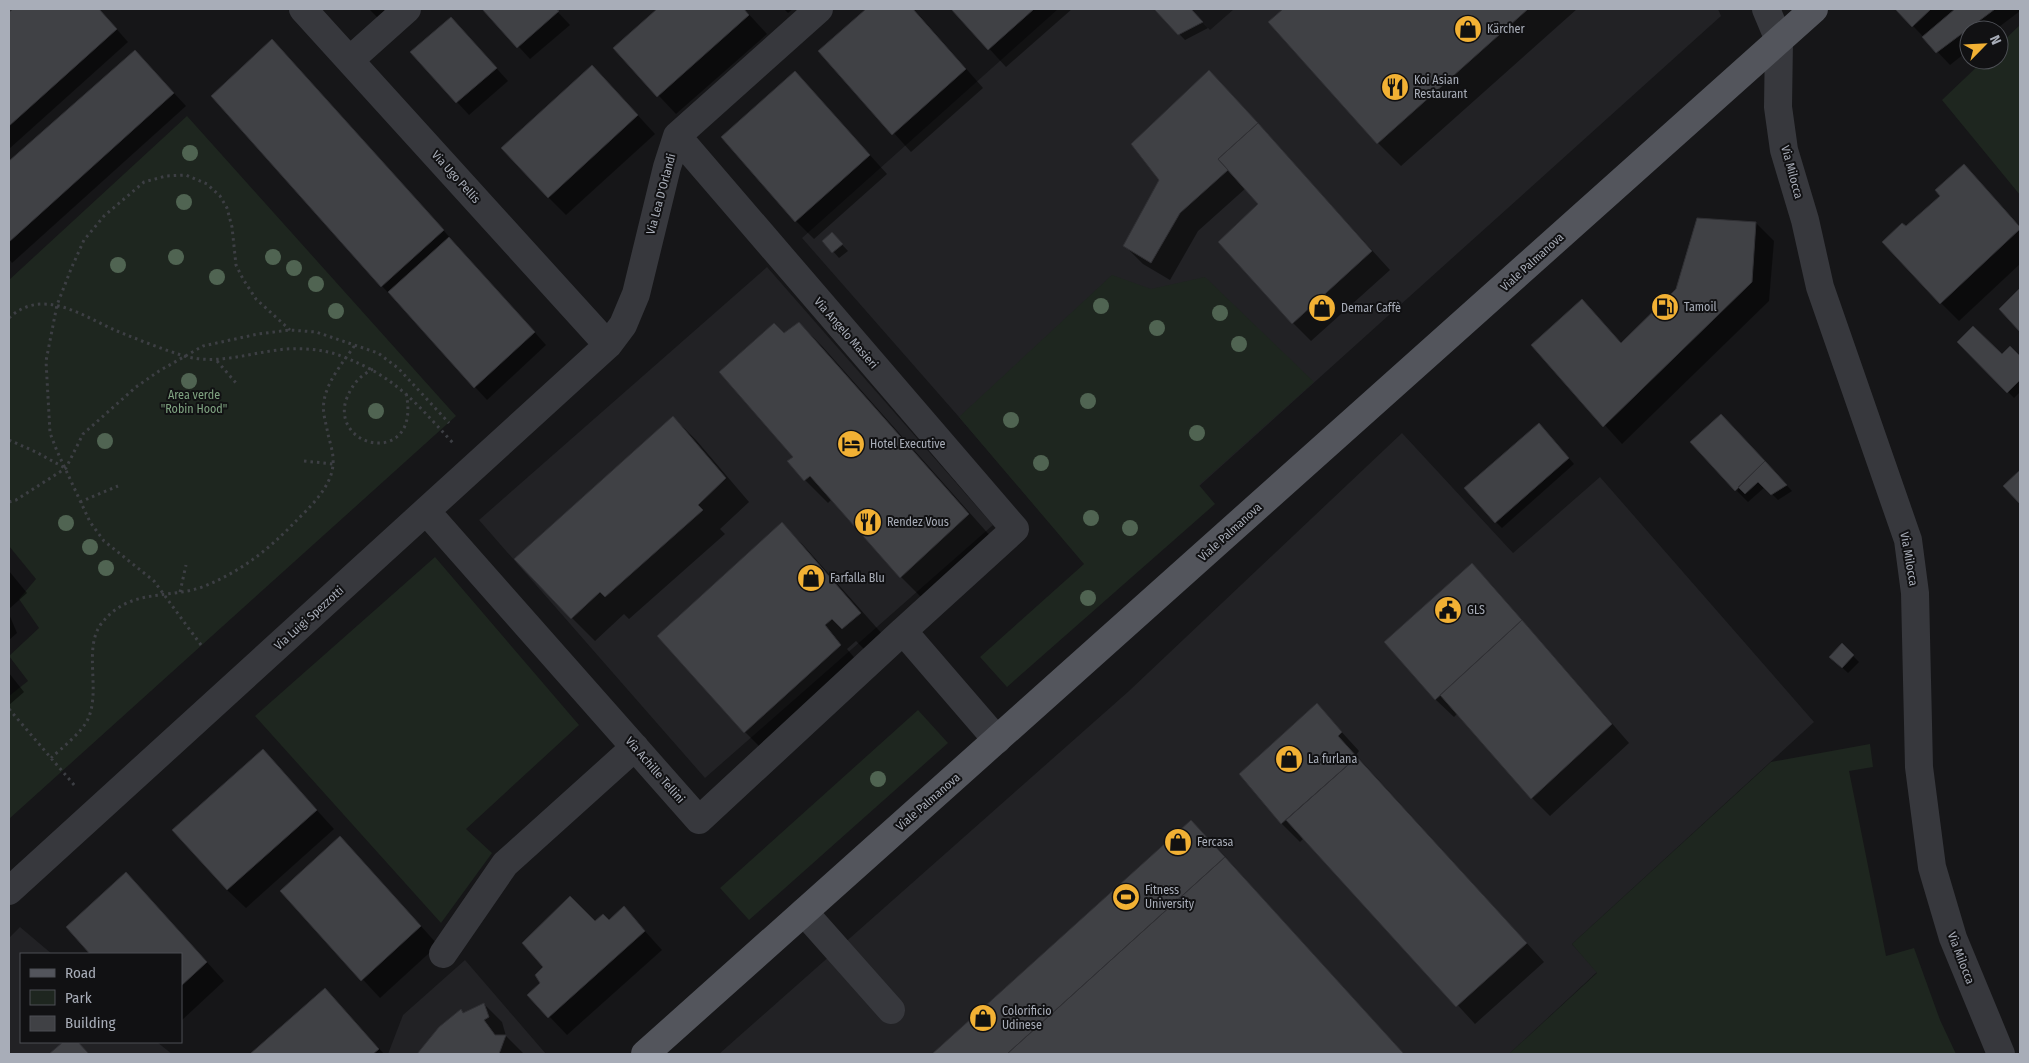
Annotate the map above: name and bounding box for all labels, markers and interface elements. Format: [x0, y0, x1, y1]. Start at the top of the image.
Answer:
shop icon: Kärcher [1453, 14, 1483, 44]
north arrow [1959, 20, 2009, 70]
place label: Kärcher [1487, 22, 1525, 36]
text: N [1986, 33, 2005, 47]
restaurant icon: Koi Asian Restaurant [1380, 72, 1410, 102]
place label: Koi Asian Restaurant [1414, 73, 1467, 101]
street label: Via Milocca [1778, 144, 1806, 200]
street label: Via Ugo Pellis [429, 148, 483, 206]
street label: Via Lea D'Orlandi [643, 152, 679, 236]
street label: Viale Palmanova [1498, 230, 1567, 294]
fuel station icon: Tamoil [1650, 292, 1680, 322]
shop icon: Demar Caffè [1307, 293, 1337, 323]
street label: Via Angelo Masieri [811, 295, 881, 371]
place label: Tamoil [1684, 300, 1717, 314]
place label: Demar Caffè [1341, 301, 1401, 315]
park label: Area verde "Robin Hood" [161, 388, 227, 416]
hotel icon: Hotel Executive [836, 429, 866, 459]
place label: Hotel Executive [870, 437, 946, 451]
street label: Viale Palmanova [1196, 500, 1265, 564]
restaurant icon: Rendez Vous [853, 507, 883, 537]
place label: Rendez Vous [887, 515, 949, 529]
street label: Via Milocca [1897, 531, 1921, 587]
shop icon: Farfalla Blu [796, 563, 826, 593]
place label: Farfalla Blu [830, 571, 885, 585]
street label: Via Luigi Spezzotti [271, 583, 347, 653]
public building icon: GLS [1433, 595, 1463, 625]
place label: GLS [1467, 603, 1485, 617]
street label: Via Achille Tellini [622, 734, 688, 806]
shop icon: La furlana [1274, 744, 1304, 774]
place label: La furlana [1308, 752, 1357, 766]
street label: Viale Palmanova [893, 770, 963, 834]
shop icon: Fercasa [1163, 827, 1193, 857]
place label: Fercasa [1197, 835, 1233, 849]
sports icon: Fitness University [1111, 882, 1141, 912]
place label: Fitness University [1145, 883, 1195, 911]
street label: Via Milocca [1945, 930, 1977, 986]
legend [20, 953, 182, 1043]
text: Road [65, 964, 96, 982]
text: Park [65, 989, 92, 1007]
shop icon: Colorificio Udinese [968, 1003, 998, 1033]
place label: Colorificio Udinese [1002, 1004, 1052, 1032]
text: Building [65, 1014, 116, 1032]

